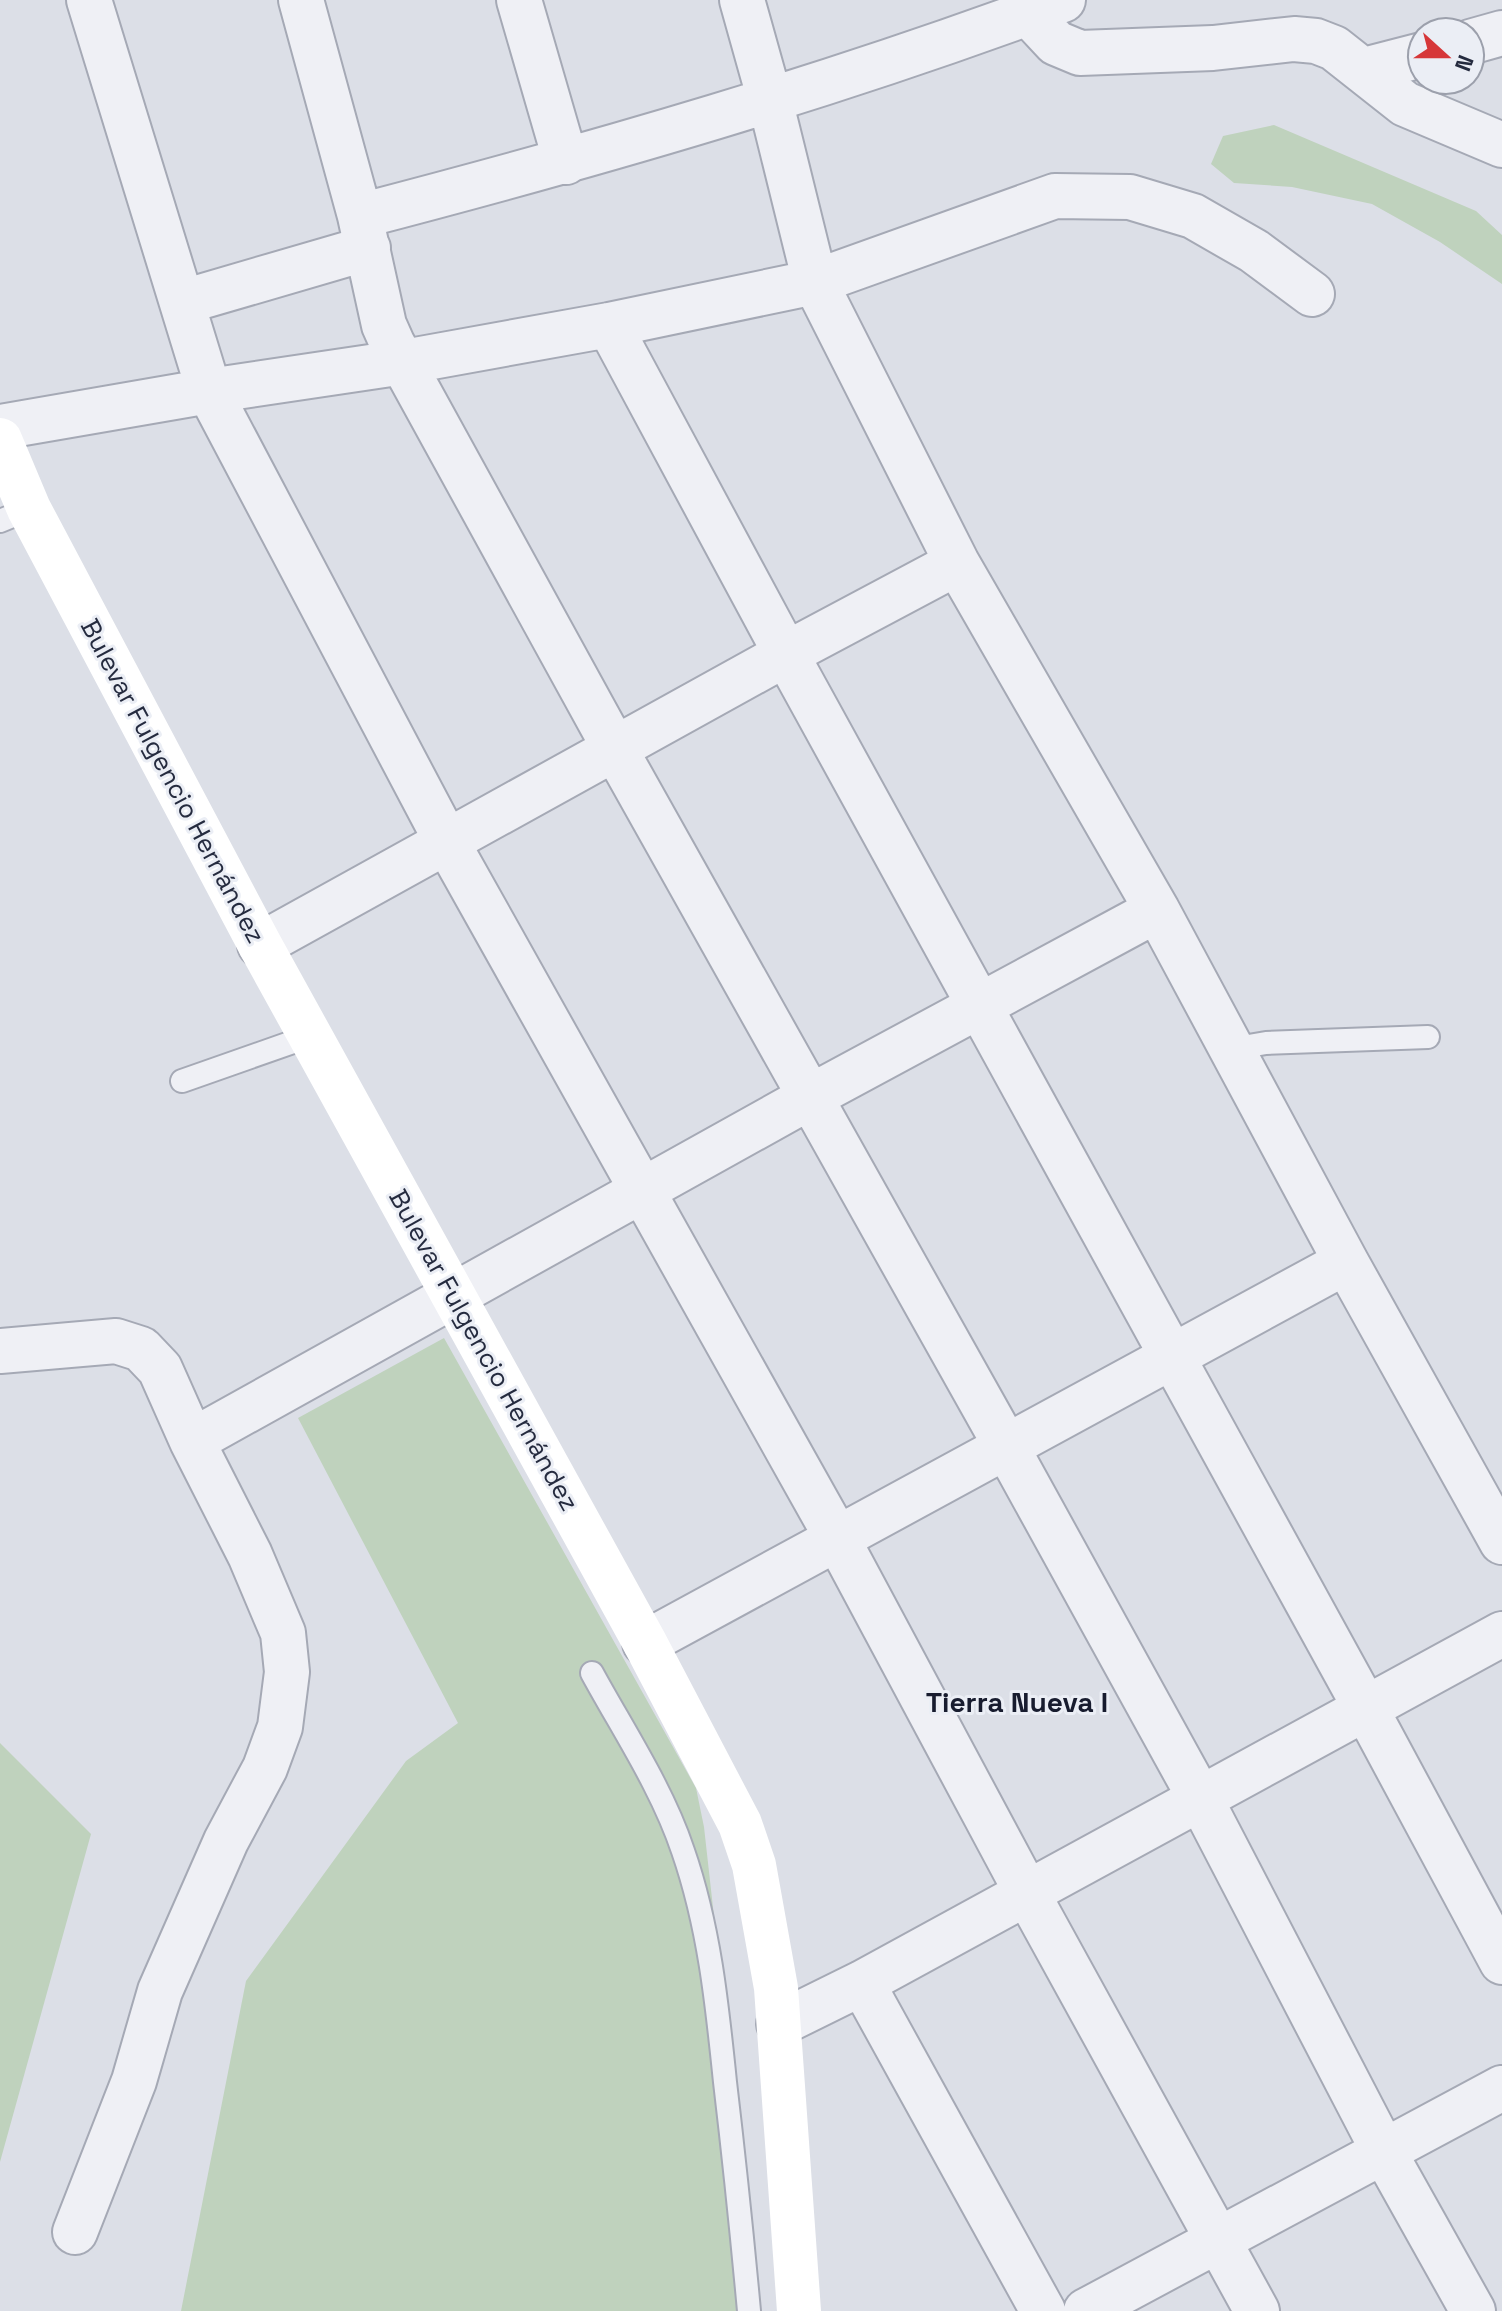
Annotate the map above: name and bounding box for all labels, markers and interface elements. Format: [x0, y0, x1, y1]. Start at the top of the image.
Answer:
north arrow [1406, 16, 1486, 96]
text: N [1449, 51, 1480, 75]
street label: Bulevar Fulgencio Hernández [73, 613, 273, 949]
street label: Bulevar Fulgencio Hernández [381, 1183, 587, 1517]
district label: Tierra Nueva I [926, 1684, 1108, 1720]

